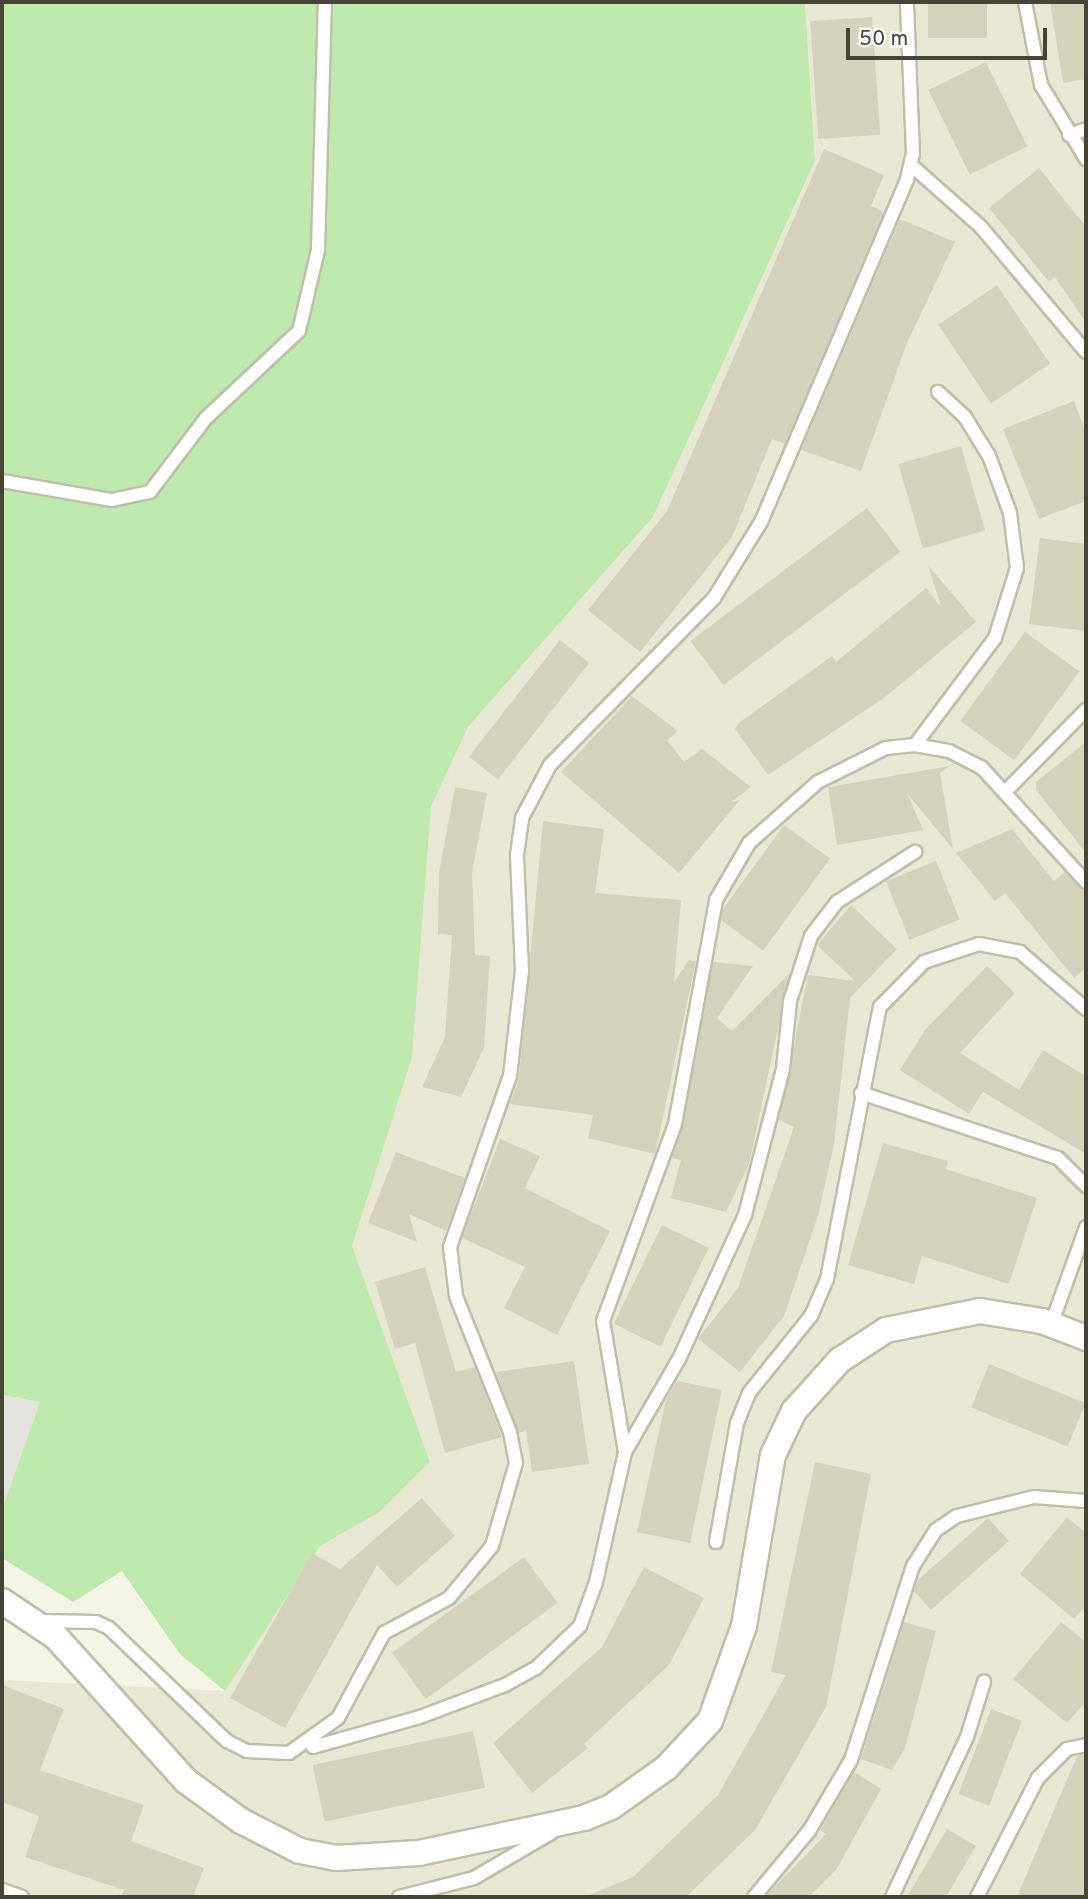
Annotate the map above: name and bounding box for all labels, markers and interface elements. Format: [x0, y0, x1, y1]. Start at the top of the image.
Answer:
scale bar [850, 14, 1051, 58]
text: 50 m [859, 26, 908, 53]

